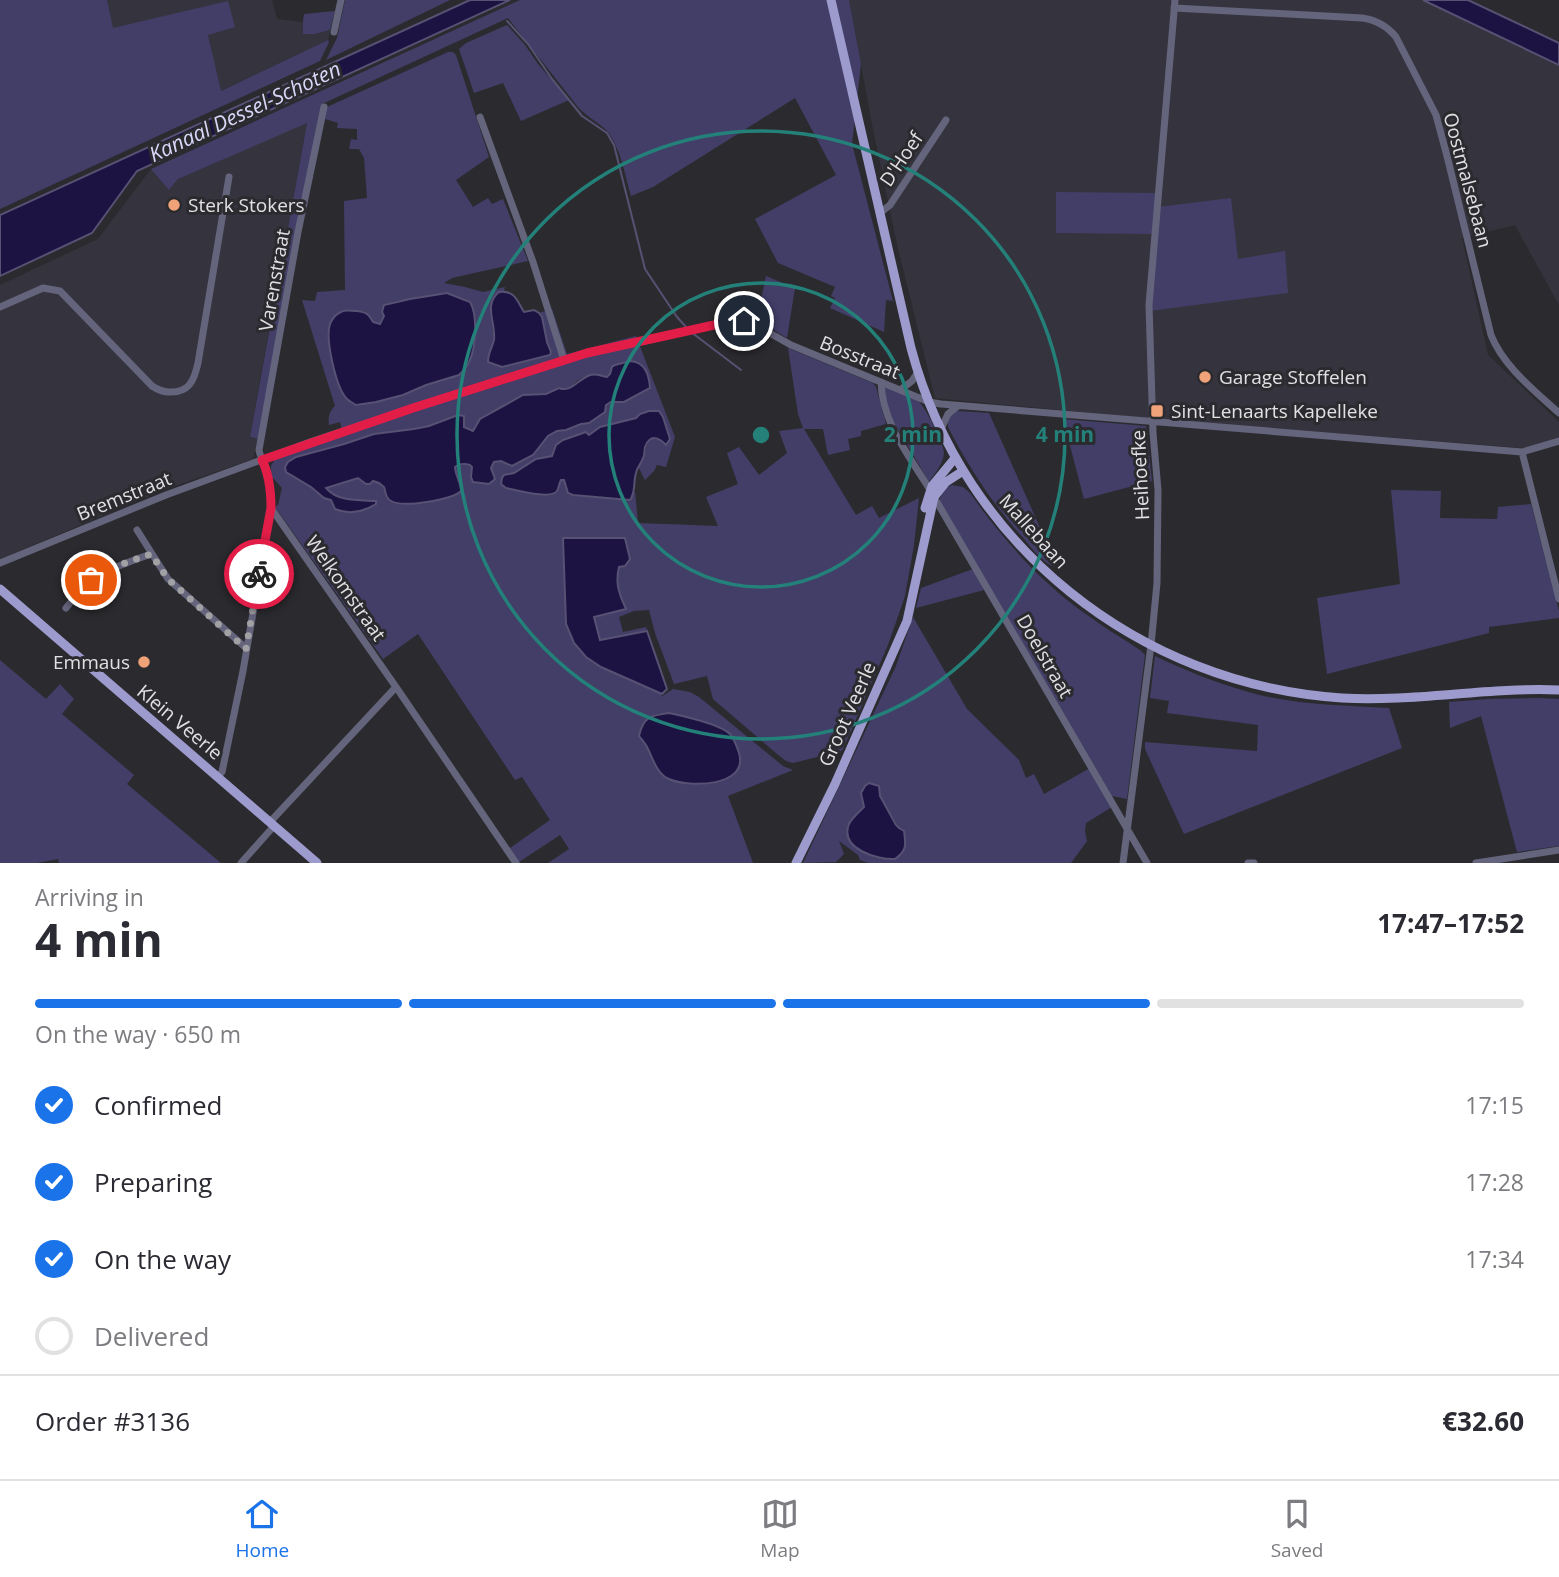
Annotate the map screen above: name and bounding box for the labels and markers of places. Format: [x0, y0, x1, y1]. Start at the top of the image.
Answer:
place label: Sterk Stokers [188, 192, 305, 218]
marker: Sterk Stokers [166, 197, 182, 213]
pin [714, 291, 774, 351]
place label: Garage Stoffelen [1219, 364, 1367, 390]
marker: Garage Stoffelen [1197, 369, 1213, 385]
place label: Sint-Lenaarts Kapelleke [1171, 398, 1378, 424]
marker: Sint-Lenaarts Kapelleke [1149, 403, 1165, 419]
centre of rings [749, 423, 773, 447]
pin [61, 550, 121, 610]
place label: Emmaus [53, 649, 130, 675]
marker: Emmaus [136, 654, 152, 670]

